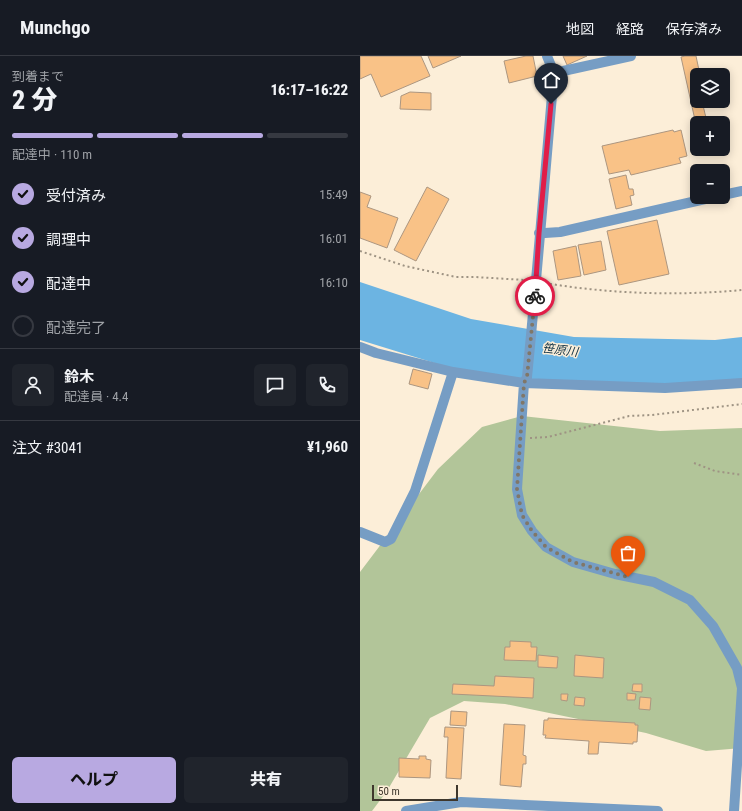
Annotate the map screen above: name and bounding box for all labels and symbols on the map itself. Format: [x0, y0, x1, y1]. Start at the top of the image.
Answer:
pin [534, 63, 568, 104]
courier [515, 276, 555, 316]
water label: 笹原川 [541, 341, 581, 359]
pin [611, 536, 645, 577]
scale bar [372, 783, 458, 802]

